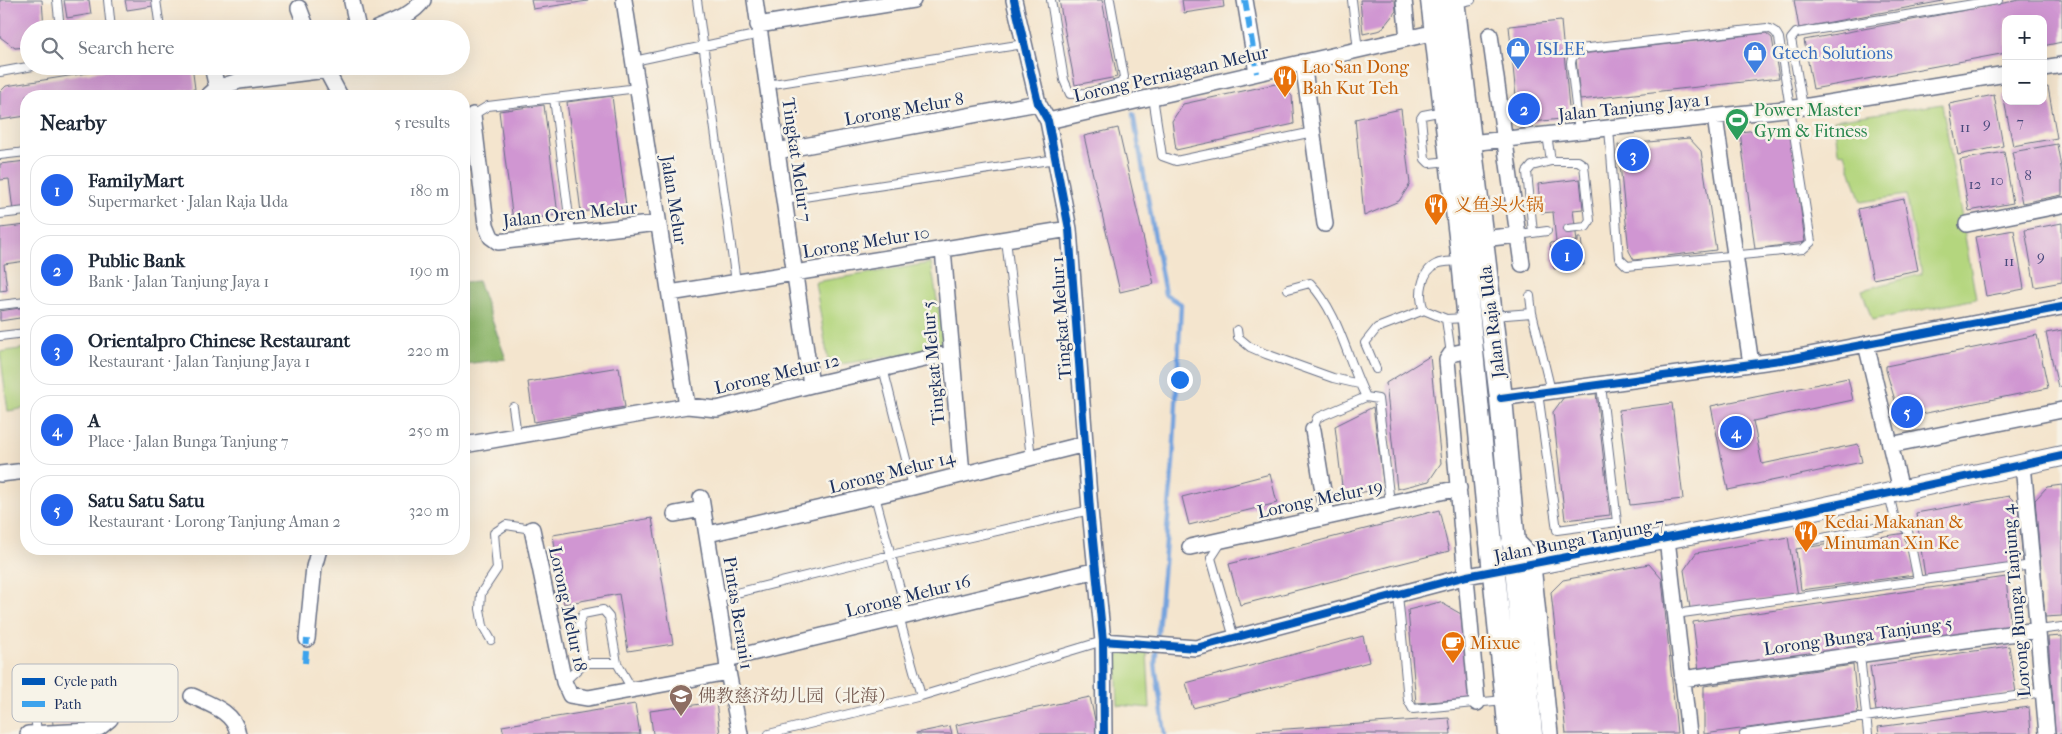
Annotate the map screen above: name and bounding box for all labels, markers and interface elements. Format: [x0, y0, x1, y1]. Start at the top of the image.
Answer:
map controls [2002, 15, 2047, 105]
button: + [2002, 15, 2047, 60]
search box [20, 20, 470, 75]
icon: search [38, 34, 66, 62]
shop icon: ISLEE [1505, 36, 1531, 70]
text: Search here [78, 37, 174, 59]
place label: ISLEE [1536, 39, 1585, 60]
shop icon: Gtech Solutions [1742, 40, 1768, 74]
street label: Lorong Perniagaan Melur [1071, 42, 1271, 107]
place label: Gtech Solutions [1772, 43, 1893, 64]
place label: Lao San Dong Bah Kut Teh [1302, 57, 1409, 99]
button: − [2002, 60, 2047, 105]
restaurant icon: Lao San Dong Bah Kut Teh [1272, 64, 1298, 98]
street label: Lorong Melur 8 [843, 89, 966, 130]
street label: Jalan Tanjung Jaya 1 [1555, 89, 1711, 126]
pin: 2 [1508, 90, 1540, 128]
street label: Tingkat Melur 7 [777, 97, 816, 224]
place label: Power Master Gym & Fitness [1754, 100, 1868, 142]
sports icon: Power Master Gym & Fitness [1724, 107, 1750, 141]
text: Nearby [40, 111, 106, 135]
text: 5 results [394, 113, 450, 132]
house number: 7 [2016, 113, 2024, 131]
house number: 9 [1983, 114, 1991, 132]
house number: 11 [1960, 118, 1970, 136]
pin: 3 [1617, 136, 1649, 174]
street label: Jalan Melur [656, 152, 691, 247]
house number: 8 [2024, 166, 2032, 184]
text: FamilyMart [88, 170, 184, 192]
house number: 10 [1990, 171, 2004, 189]
house number: 12 [1968, 175, 1982, 193]
text: 1 [54, 181, 60, 200]
text: 180 m [410, 181, 449, 200]
text: Supermarket · Jalan Raja Uda [88, 192, 288, 211]
restaurant icon: 义鱼头火锅 [1423, 192, 1449, 226]
place label: 义鱼头火锅 [1454, 195, 1544, 216]
street label: Jalan Oren Melur [500, 197, 639, 232]
street label: Lorong Melur 10 [801, 222, 931, 263]
pin: 1 [1551, 236, 1583, 274]
house number: 9 [2037, 247, 2045, 265]
text: Public Bank [88, 250, 185, 272]
house number: 11 [2004, 252, 2014, 270]
street label: Tingkat Melur 1 [1047, 256, 1076, 380]
text: 2 [53, 261, 61, 280]
text: 190 m [409, 261, 449, 280]
street label: Jalan Raja Uda [1475, 264, 1510, 381]
text: Bank · Jalan Tanjung Jaya 1 [88, 272, 269, 291]
street label: Tingkat Melur 5 [918, 300, 949, 426]
text: Orientalpro Chinese Restaurant [88, 330, 350, 352]
text: 3 [54, 341, 60, 360]
text: 220 m [407, 341, 449, 360]
street label: Lorong Melur 12 [713, 350, 842, 399]
text: Restaurant · Jalan Tanjung Jaya 1 [88, 352, 310, 371]
your location [1167, 367, 1193, 393]
pin: 5 [1891, 393, 1923, 431]
text: A [88, 410, 100, 432]
pin: 4 [1720, 413, 1752, 451]
text: 4 [52, 421, 62, 440]
text: 250 m [408, 421, 449, 440]
text: Place · Jalan Bunga Tanjung 7 [88, 432, 288, 451]
street label: Lorong Melur 14 [827, 447, 958, 498]
street label: Lorong Melur 19 [1255, 476, 1385, 523]
text: Satu Satu Satu [88, 490, 205, 512]
text: 5 [54, 501, 60, 520]
text: 320 m [409, 501, 449, 520]
street label: Lorong Bunga Tanjung 4 [1998, 503, 2035, 698]
text: Restaurant · Lorong Tanjung Aman 2 [88, 512, 341, 531]
place label: Kedai Makanan & Minuman Xin Ke [1824, 512, 1963, 554]
street label: Jalan Bunga Tanjung 7 [1490, 514, 1666, 568]
restaurant icon: Kedai Makanan & Minuman Xin Ke [1793, 519, 1819, 553]
street label: Lorong Melur 18 [544, 545, 591, 674]
street label: Pintas Berani 1 [718, 555, 757, 671]
street label: Lorong Melur 16 [843, 571, 973, 622]
street label: Lorong Bunga Tanjung 5 [1762, 613, 1954, 660]
cafe icon: Mixue [1440, 630, 1466, 664]
place label: Mixue [1470, 633, 1520, 654]
legend [12, 664, 178, 722]
text: Cycle path [54, 673, 118, 690]
school or university icon: 佛教慈济幼儿园（北海） [668, 683, 694, 717]
place label: 佛教慈济幼儿园（北海） [698, 686, 896, 707]
text: Path [54, 696, 82, 713]

